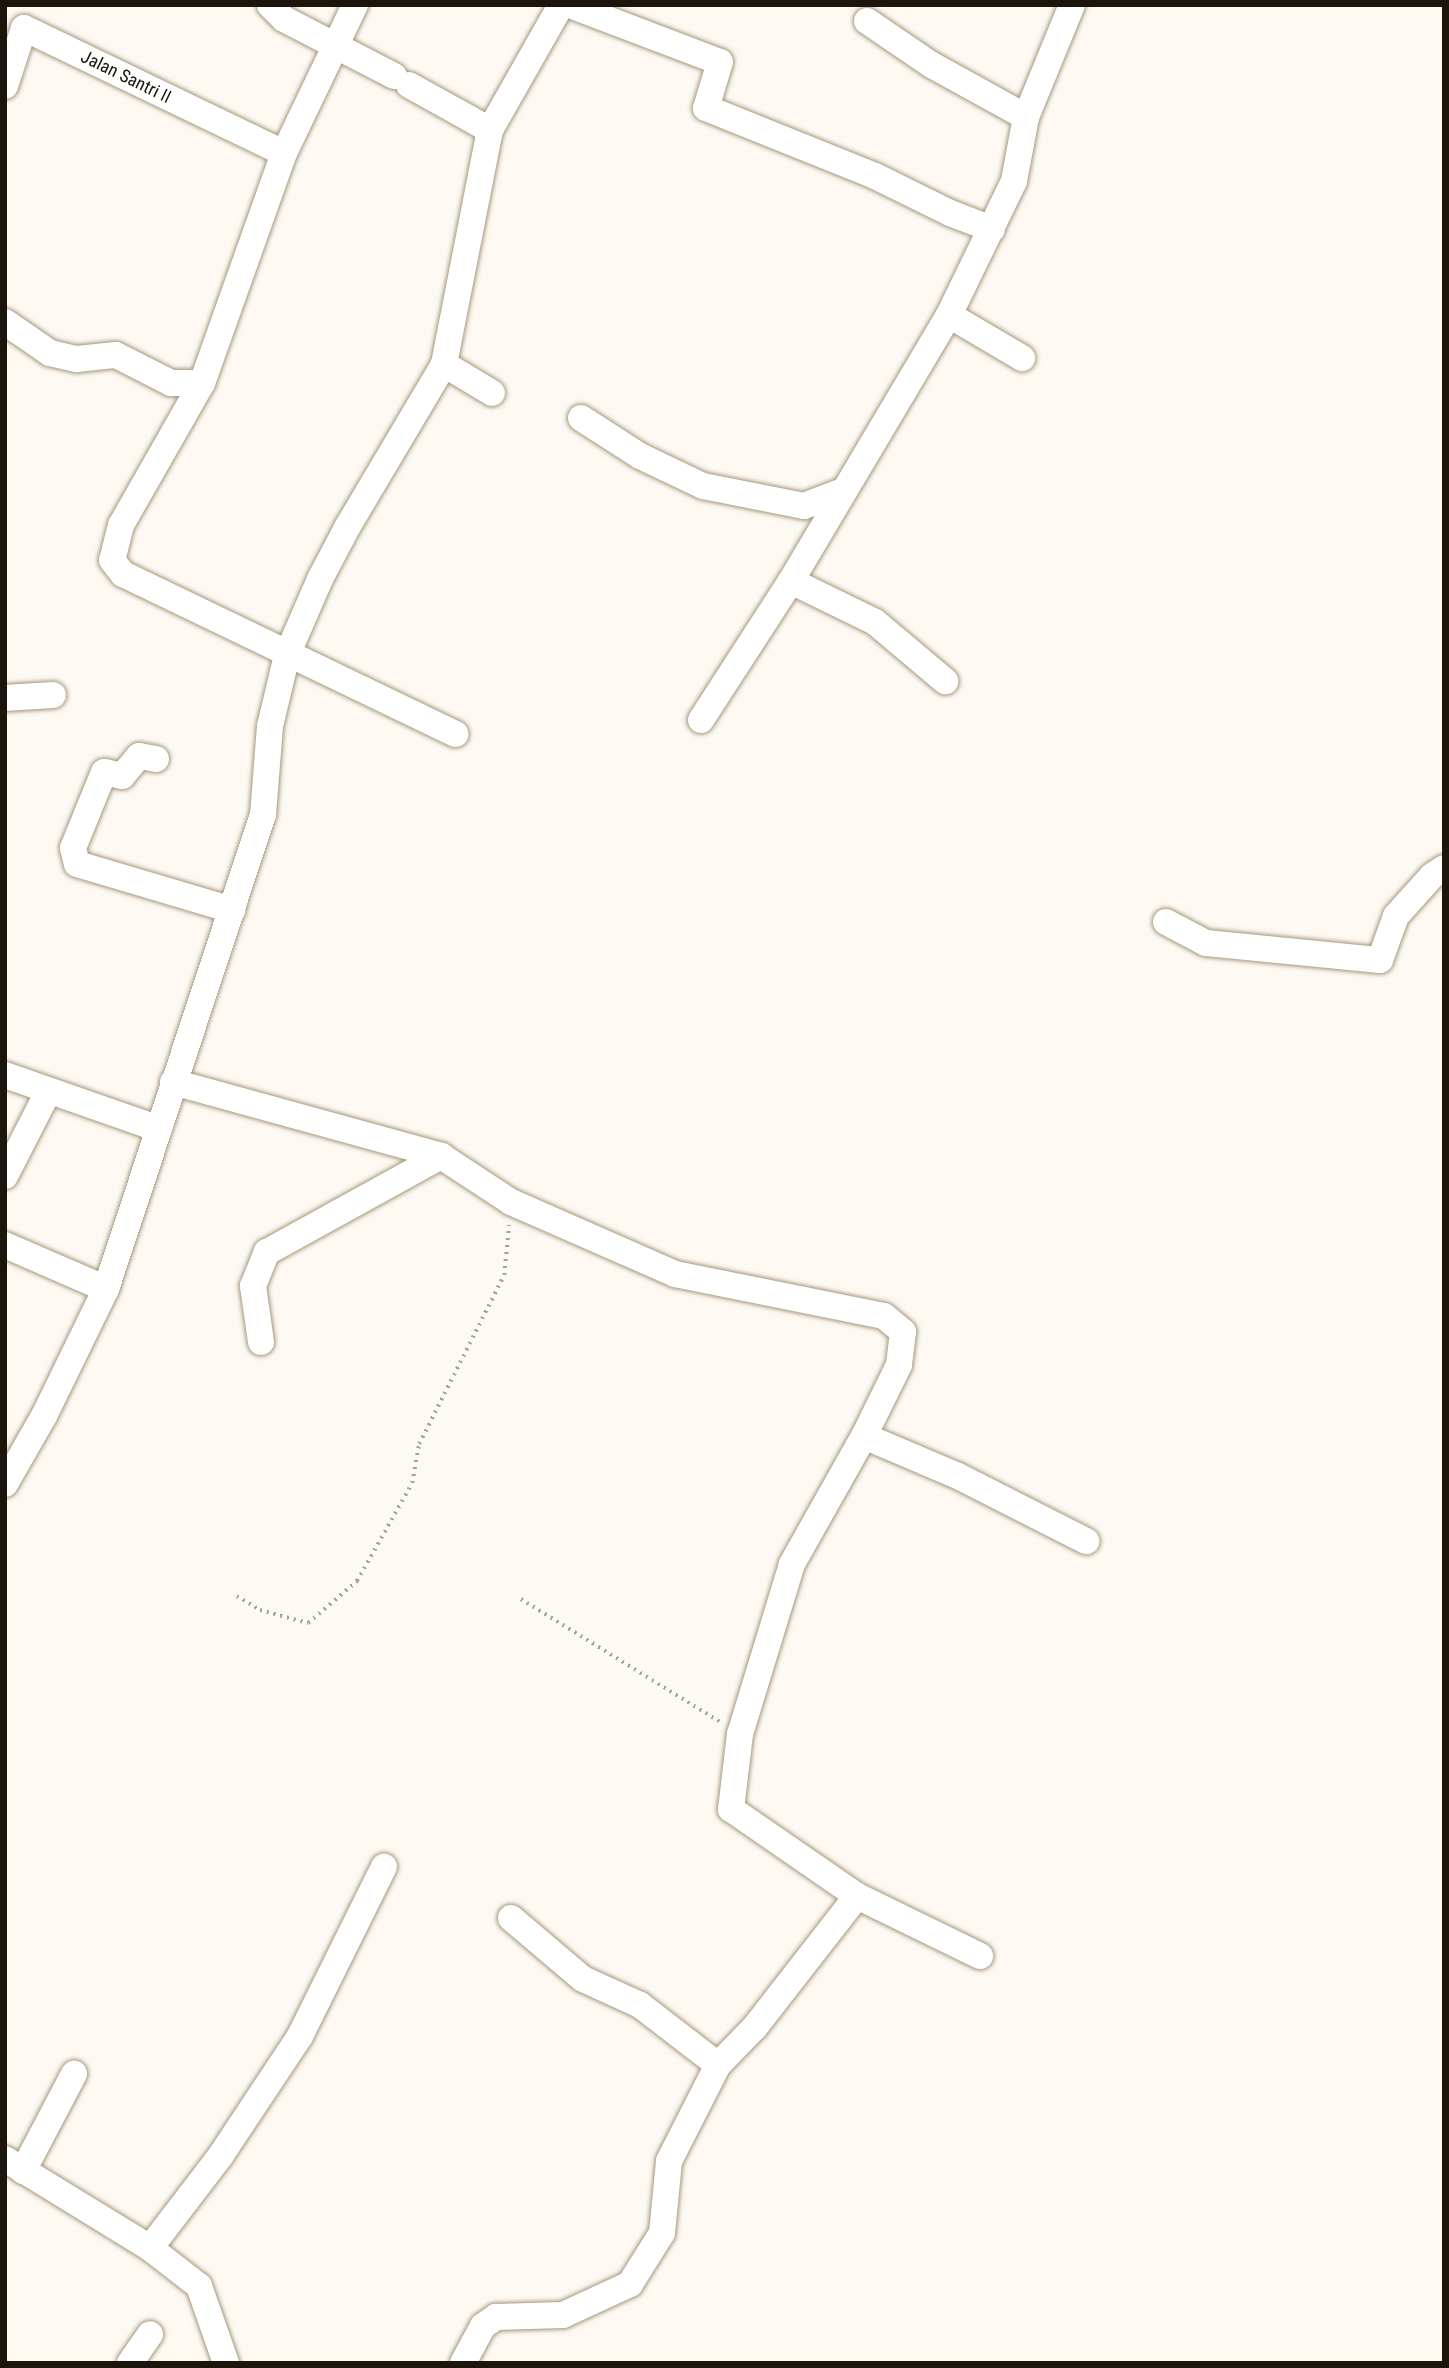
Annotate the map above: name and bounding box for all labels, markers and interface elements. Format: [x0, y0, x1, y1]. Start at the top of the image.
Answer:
street label: Jalan Santri II [77, 46, 175, 108]

